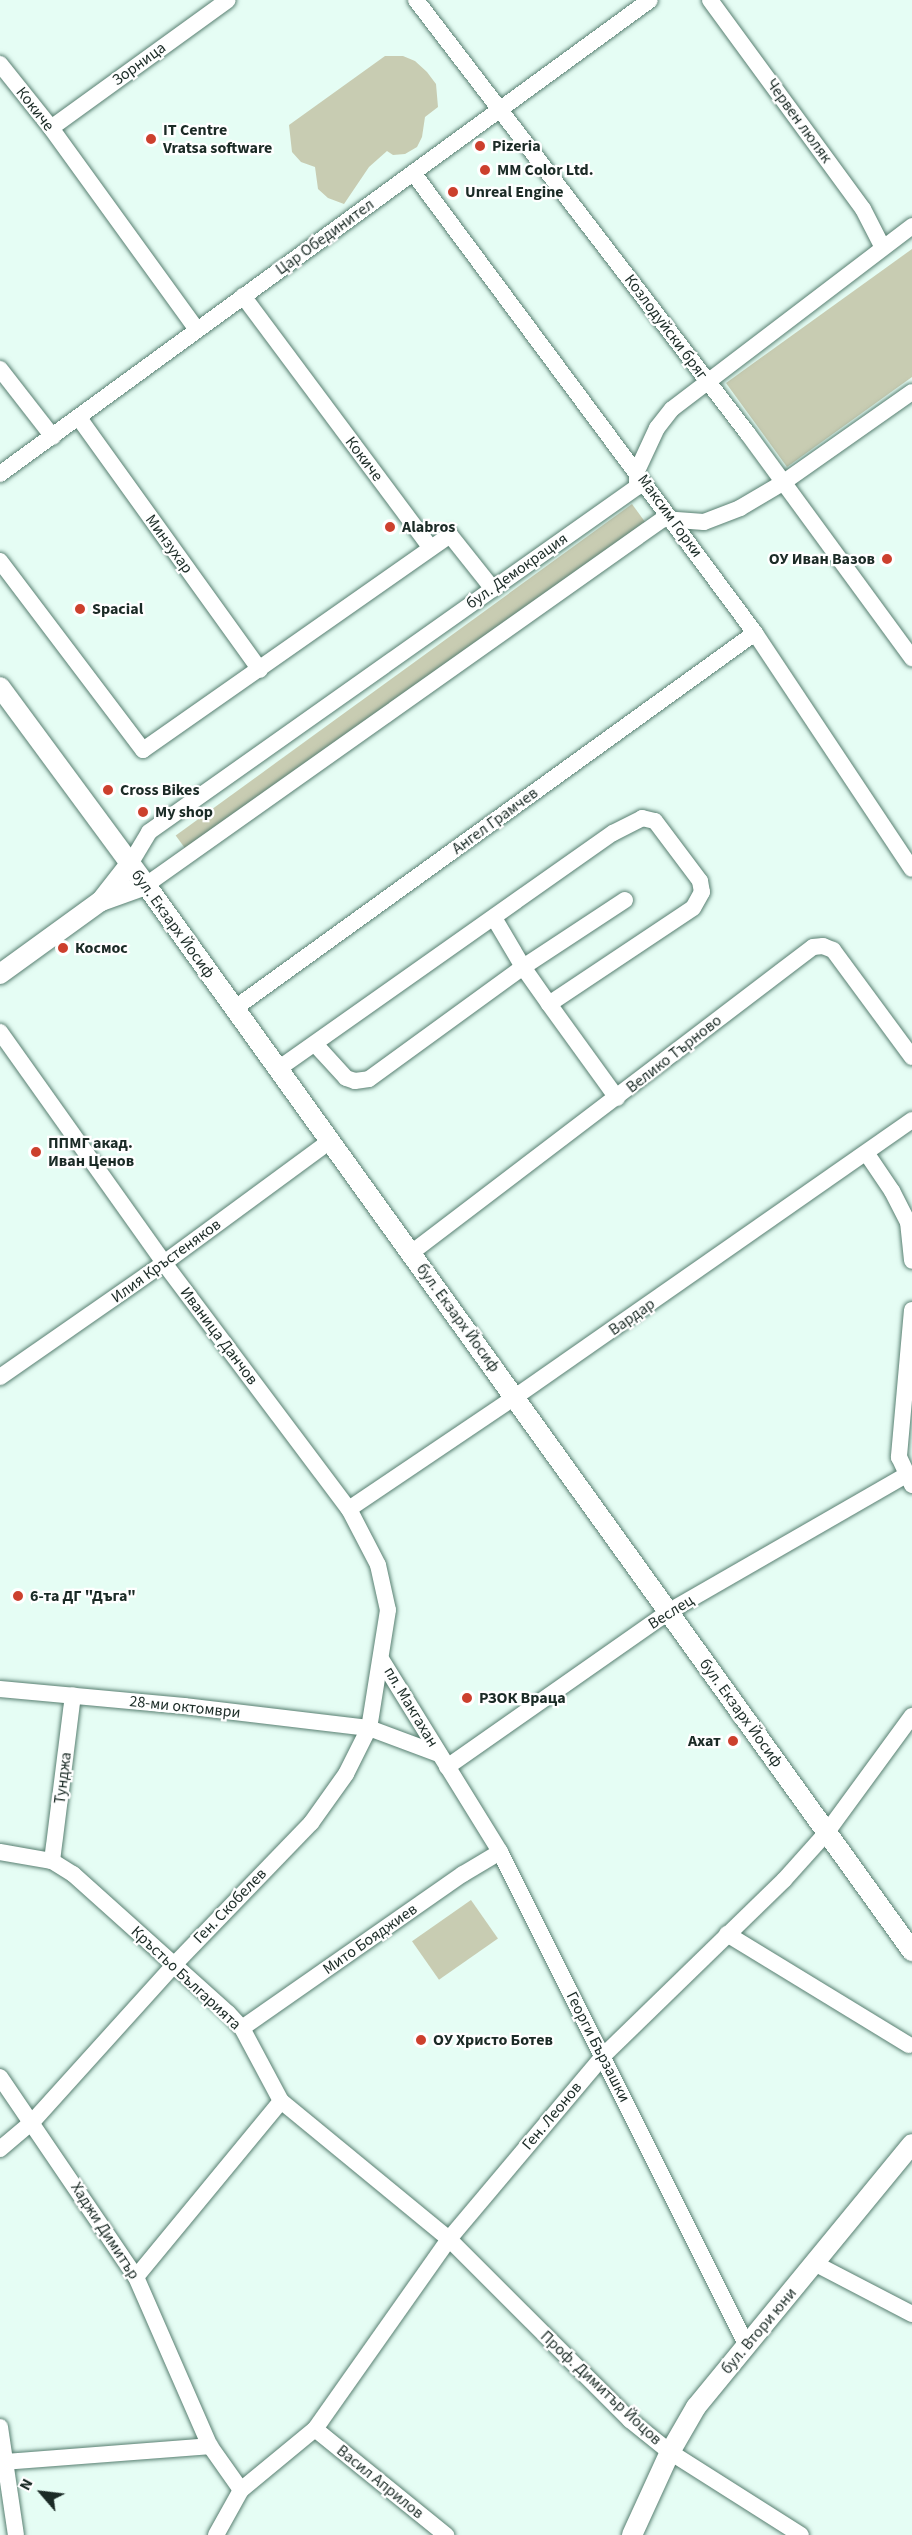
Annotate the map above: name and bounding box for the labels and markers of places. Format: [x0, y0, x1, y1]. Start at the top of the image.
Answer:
place label: IT Centre Vratsa software [163, 120, 272, 158]
marker: IT Centre Vratsa software [144, 132, 158, 146]
place label: Pizeria [492, 136, 541, 156]
marker: Pizeria [473, 139, 487, 153]
place label: MM Color Ltd. [497, 160, 593, 180]
marker: MM Color Ltd. [478, 163, 492, 177]
place label: Unreal Engine [465, 182, 564, 202]
marker: Unreal Engine [446, 185, 460, 199]
place label: Alabros [402, 517, 455, 537]
marker: Alabros [383, 520, 397, 534]
place label: ОУ Иван Вазов [769, 549, 875, 569]
marker: ОУ Иван Вазов [880, 552, 894, 566]
place label: Spacial [92, 599, 143, 619]
marker: Spacial [73, 602, 87, 616]
place label: Cross Bikes [120, 780, 199, 800]
marker: Cross Bikes [101, 783, 115, 797]
place label: My shop [155, 802, 213, 822]
marker: My shop [136, 805, 150, 819]
place label: Космос [75, 938, 128, 958]
marker: Космос [56, 941, 70, 955]
place label: ППМГ акад. Иван Ценов [48, 1133, 134, 1171]
marker: ППМГ акад. Иван Ценов [29, 1145, 43, 1159]
place label: 6-та ДГ "Дъга" [30, 1586, 136, 1606]
marker: 6-та ДГ "Дъга" [11, 1589, 25, 1603]
place label: РЗОК Враца [479, 1688, 566, 1708]
marker: РЗОК Враца [460, 1691, 474, 1705]
place label: Ахат [688, 1731, 721, 1751]
marker: Ахат [726, 1734, 740, 1748]
place label: ОУ Христо Ботев [433, 2030, 553, 2050]
marker: ОУ Христо Ботев [414, 2033, 428, 2047]

